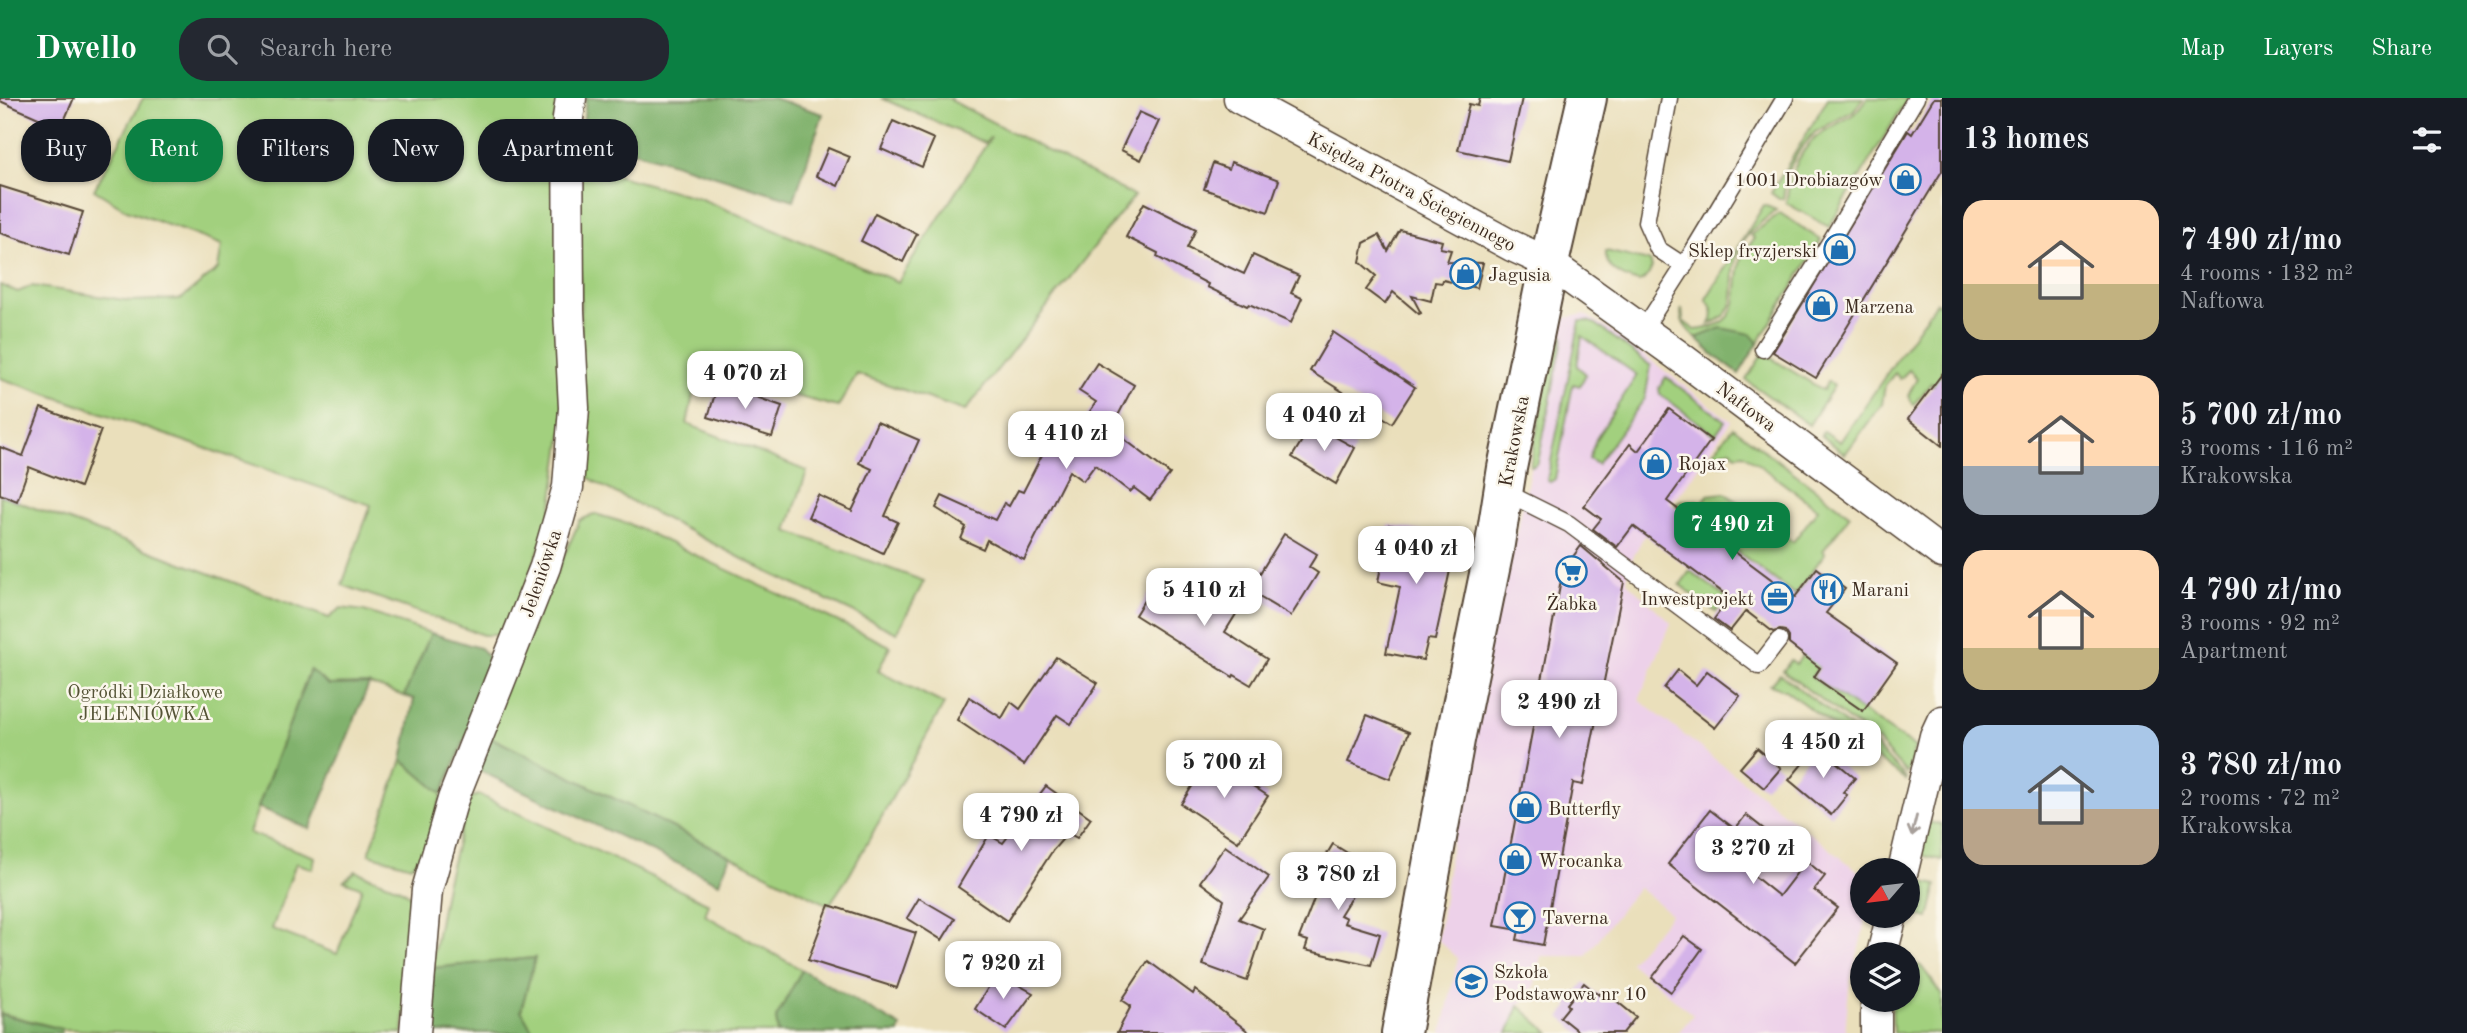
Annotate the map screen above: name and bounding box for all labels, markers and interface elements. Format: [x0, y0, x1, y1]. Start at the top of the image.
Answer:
search box [179, 18, 669, 81]
icon: search [203, 30, 241, 68]
text: Dwello [35, 33, 137, 66]
text: Search here [259, 36, 392, 62]
text: Map [2181, 37, 2225, 61]
text: Layers [2263, 37, 2333, 61]
text: Share [2371, 37, 2432, 61]
chip: Buy [21, 119, 111, 182]
chip: Rent [125, 119, 223, 182]
chip: Filters [237, 119, 354, 182]
chip: New [368, 119, 464, 182]
chip: Apartment [478, 119, 638, 182]
icon: filters [2408, 121, 2446, 159]
text: 13 homes [1963, 125, 2089, 155]
street label: Księdza Piotra Ściegiennego [1303, 126, 1521, 256]
shop icon: 1001 Drobiazgów [1889, 162, 1923, 196]
place label: 1001 Drobiazgów [1735, 172, 1883, 191]
text: 7 490 zł/mo [2180, 226, 2342, 256]
icon: home [2019, 228, 2103, 312]
shop icon: Sklep fryzjerski [1823, 233, 1857, 267]
place label: Sklep fryzjerski [1688, 243, 1817, 262]
shop icon: Jagusia [1448, 257, 1482, 291]
text: 4 rooms · 132 m² [2180, 262, 2353, 285]
place label: Jagusia [1488, 267, 1551, 286]
shop icon: Marzena [1804, 289, 1838, 323]
text: Naftowa [2180, 290, 2264, 313]
place label: Marzena [1844, 299, 1914, 318]
pin: 4 070 zł [673, 352, 817, 411]
text: 4 070 zł [703, 362, 787, 385]
street label: Naftowa [1712, 379, 1779, 437]
pin: 4 040 zł [1252, 394, 1396, 453]
street label: Krakowska [1497, 394, 1534, 489]
text: 5 700 zł/mo [2180, 401, 2342, 431]
icon: home [2019, 403, 2103, 487]
text: 4 040 zł [1282, 404, 1366, 427]
pin: 4 410 zł [994, 412, 1138, 471]
text: 4 410 zł [1024, 422, 1108, 445]
text: 3 rooms · 116 m² [2180, 437, 2353, 460]
shop icon: Rojax [1638, 446, 1672, 480]
place label: Rojax [1678, 456, 1726, 475]
text: Krakowska [2180, 465, 2292, 488]
pin: 7 490 zł [1660, 503, 1804, 562]
text: 7 490 zł [1690, 513, 1774, 536]
pin: 4 040 zł [1344, 526, 1488, 586]
street label: Jeleniówka [519, 527, 566, 620]
text: 4 040 zł [1374, 537, 1458, 560]
supermarket icon: Żabka [1555, 555, 1589, 589]
pin: 5 410 zł [1132, 568, 1276, 628]
restaurant icon: Marani [1811, 572, 1845, 606]
text: 4 790 zł/mo [2180, 576, 2342, 606]
icon: home [2019, 578, 2103, 662]
text: 5 410 zł [1162, 579, 1246, 602]
office icon: Inwestprojekt [1760, 581, 1794, 615]
place label: Marani [1851, 582, 1909, 601]
place label: Inwestprojekt [1640, 591, 1754, 610]
place label: Żabka [1547, 593, 1598, 615]
text: 3 rooms · 92 m² [2180, 612, 2340, 635]
text: Apartment [2180, 640, 2288, 663]
pin: 2 490 zł [1487, 680, 1631, 740]
park label: Ogródki Działkowe JELENIÓWKA [67, 684, 223, 725]
text: 2 490 zł [1517, 691, 1601, 714]
pin: 4 450 zł [1751, 720, 1895, 780]
text: 4 450 zł [1781, 731, 1865, 754]
pin: 5 700 zł [1152, 740, 1296, 800]
text: 5 700 zł [1182, 751, 1266, 774]
text: 3 780 zł/mo [2180, 751, 2342, 781]
icon: home [2019, 753, 2103, 837]
text: 2 rooms · 72 m² [2180, 787, 2340, 810]
shop icon: Butterfly [1508, 791, 1542, 825]
pin: 4 790 zł [949, 794, 1093, 853]
place label: Butterfly [1548, 801, 1621, 820]
text: 4 790 zł [979, 804, 1063, 827]
one-way arrow [1907, 814, 1920, 837]
text: Krakowska [2180, 815, 2292, 838]
pin: 3 270 zł [1681, 826, 1825, 886]
text: 3 270 zł [1711, 837, 1795, 860]
shop icon: Wrocanka [1498, 843, 1532, 877]
pin: 3 780 zł [1266, 852, 1410, 912]
place label: Wrocanka [1538, 853, 1623, 872]
north arrow [1850, 858, 1920, 928]
map controls [1850, 858, 1920, 1012]
text: 3 780 zł [1296, 863, 1380, 886]
bar icon: Taverna [1502, 900, 1536, 934]
place label: Taverna [1542, 910, 1609, 929]
pin: 7 920 zł [931, 942, 1075, 1001]
button: layers [1850, 942, 1920, 1012]
text: 7 920 zł [961, 952, 1045, 975]
place label: Szkoła Podstawowa nr 10 [1494, 964, 1646, 1005]
school or university icon: Szkoła Podstawowa nr 10 [1454, 965, 1488, 999]

